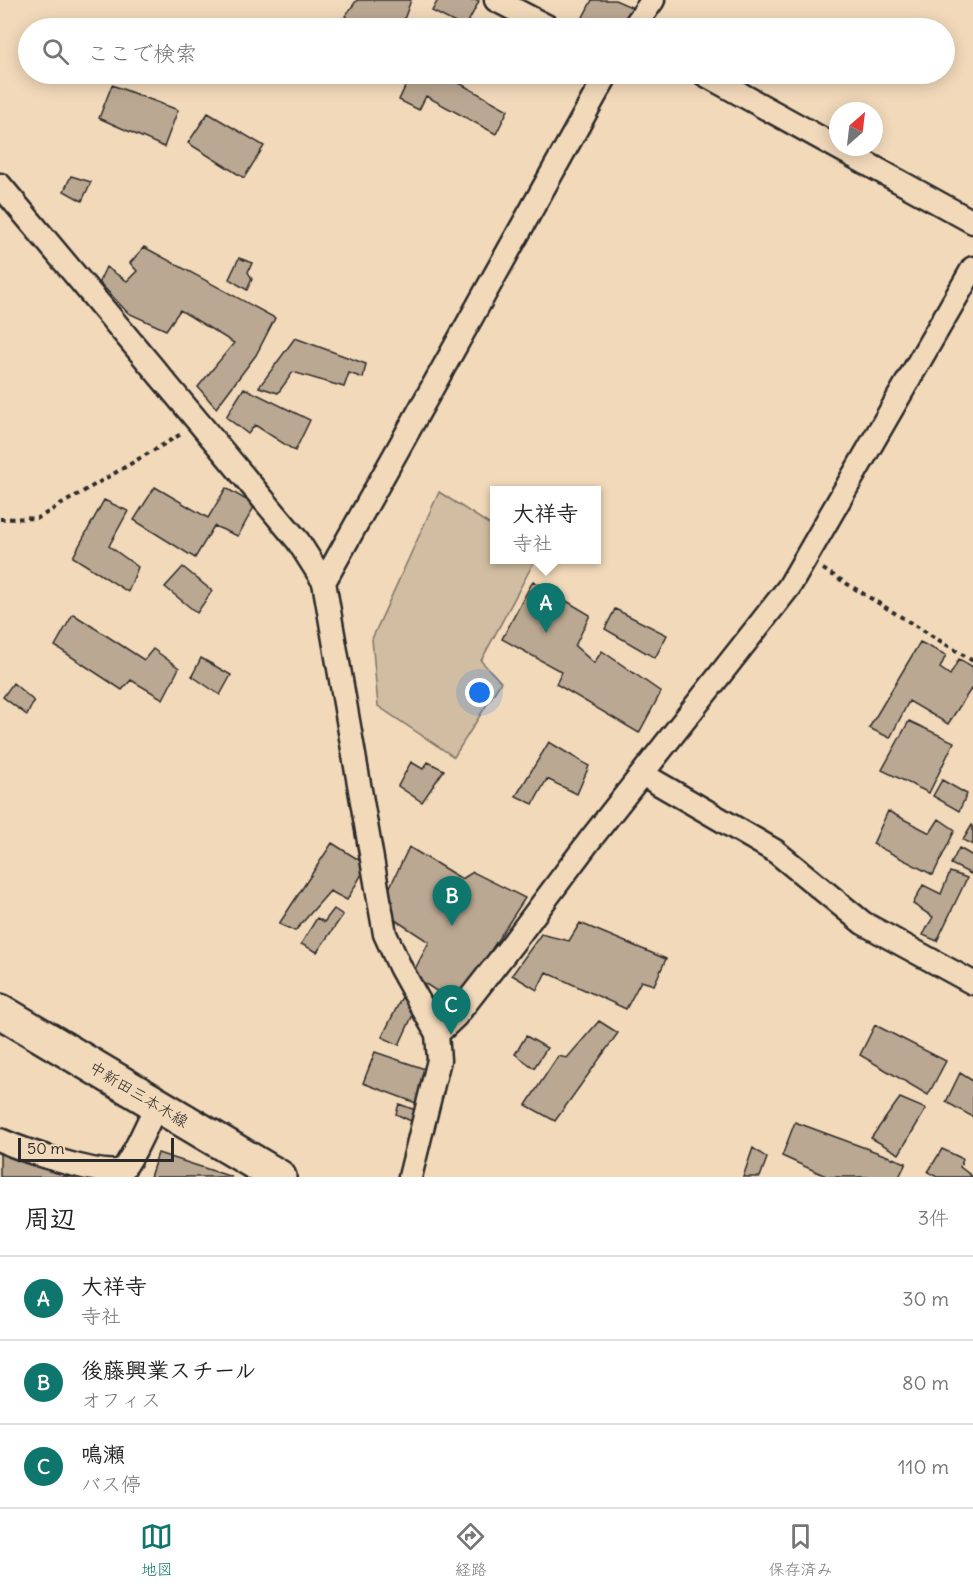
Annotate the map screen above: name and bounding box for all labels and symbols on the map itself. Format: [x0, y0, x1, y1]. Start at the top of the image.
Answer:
north arrow [829, 102, 883, 156]
pin: A [526, 584, 566, 633]
your location [465, 678, 494, 707]
pin: B [432, 876, 472, 926]
pin: C [432, 986, 470, 1035]
street label: 中新田三本木線 [86, 1057, 192, 1131]
scale bar [18, 1135, 174, 1162]

